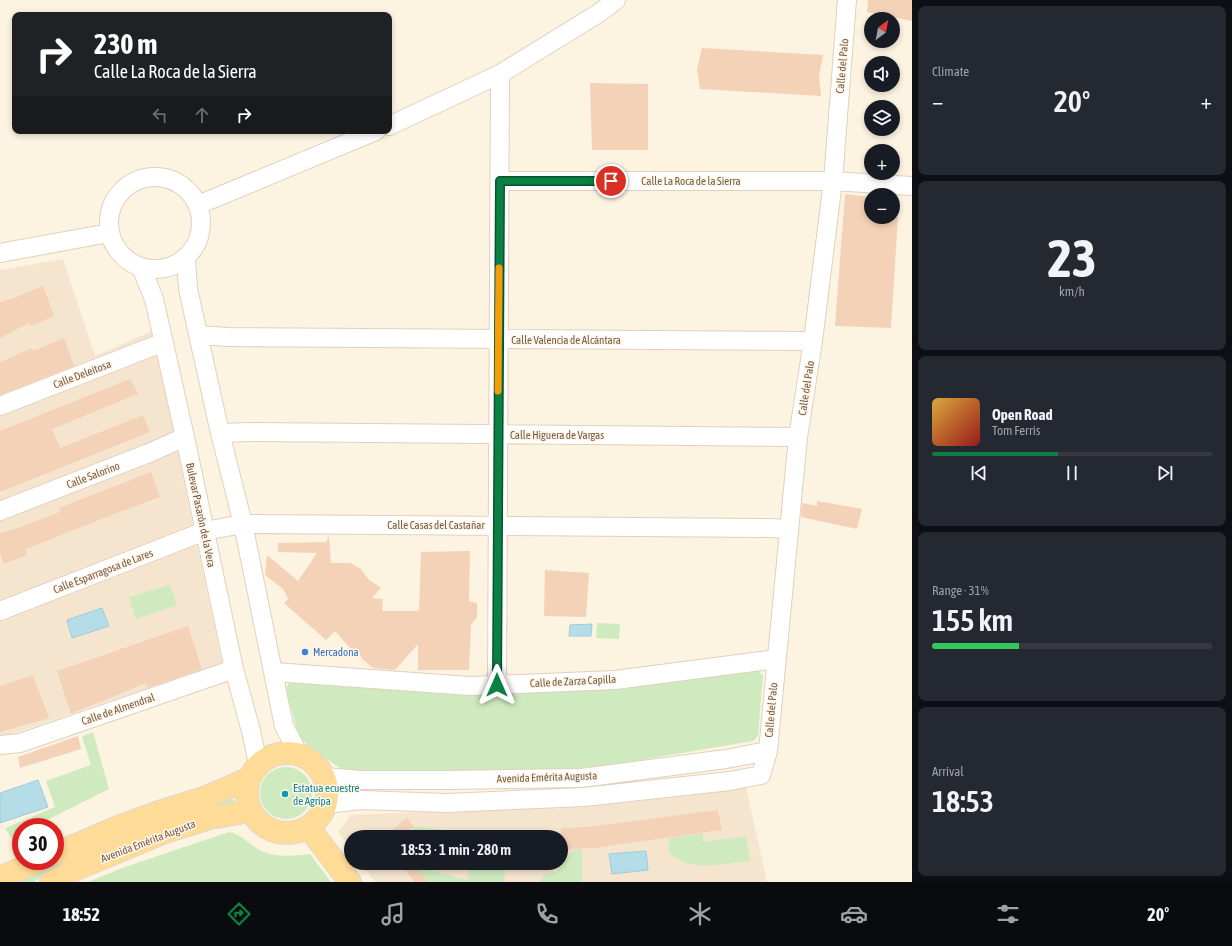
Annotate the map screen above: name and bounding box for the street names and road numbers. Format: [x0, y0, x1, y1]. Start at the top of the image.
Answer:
street label: Calle del Palo [834, 38, 850, 94]
street label: Calle La Roca de la Sierra [641, 175, 741, 187]
street label: Calle Valencia de Alcántara [511, 334, 621, 346]
street label: Calle Deleitosa [51, 357, 113, 391]
street label: Calle del Palo [796, 360, 816, 416]
street label: Calle Higuera de Vargas [510, 429, 604, 441]
street label: Calle Salorino [65, 459, 121, 491]
street label: Bulevar Pasarón de la Vera [184, 462, 218, 568]
street label: Calle Casas del Castañar [387, 519, 485, 531]
street label: Calle Esparragosa de Lares [51, 546, 155, 596]
street label: Calle de Zarza Capilla [529, 673, 617, 689]
street label: Calle del Palo [763, 682, 779, 738]
street label: Calle de Almendral [80, 691, 156, 727]
street label: Avenida Emérita Augusta [497, 769, 597, 785]
street label: Avenida Emérita Augusta [99, 817, 197, 865]

